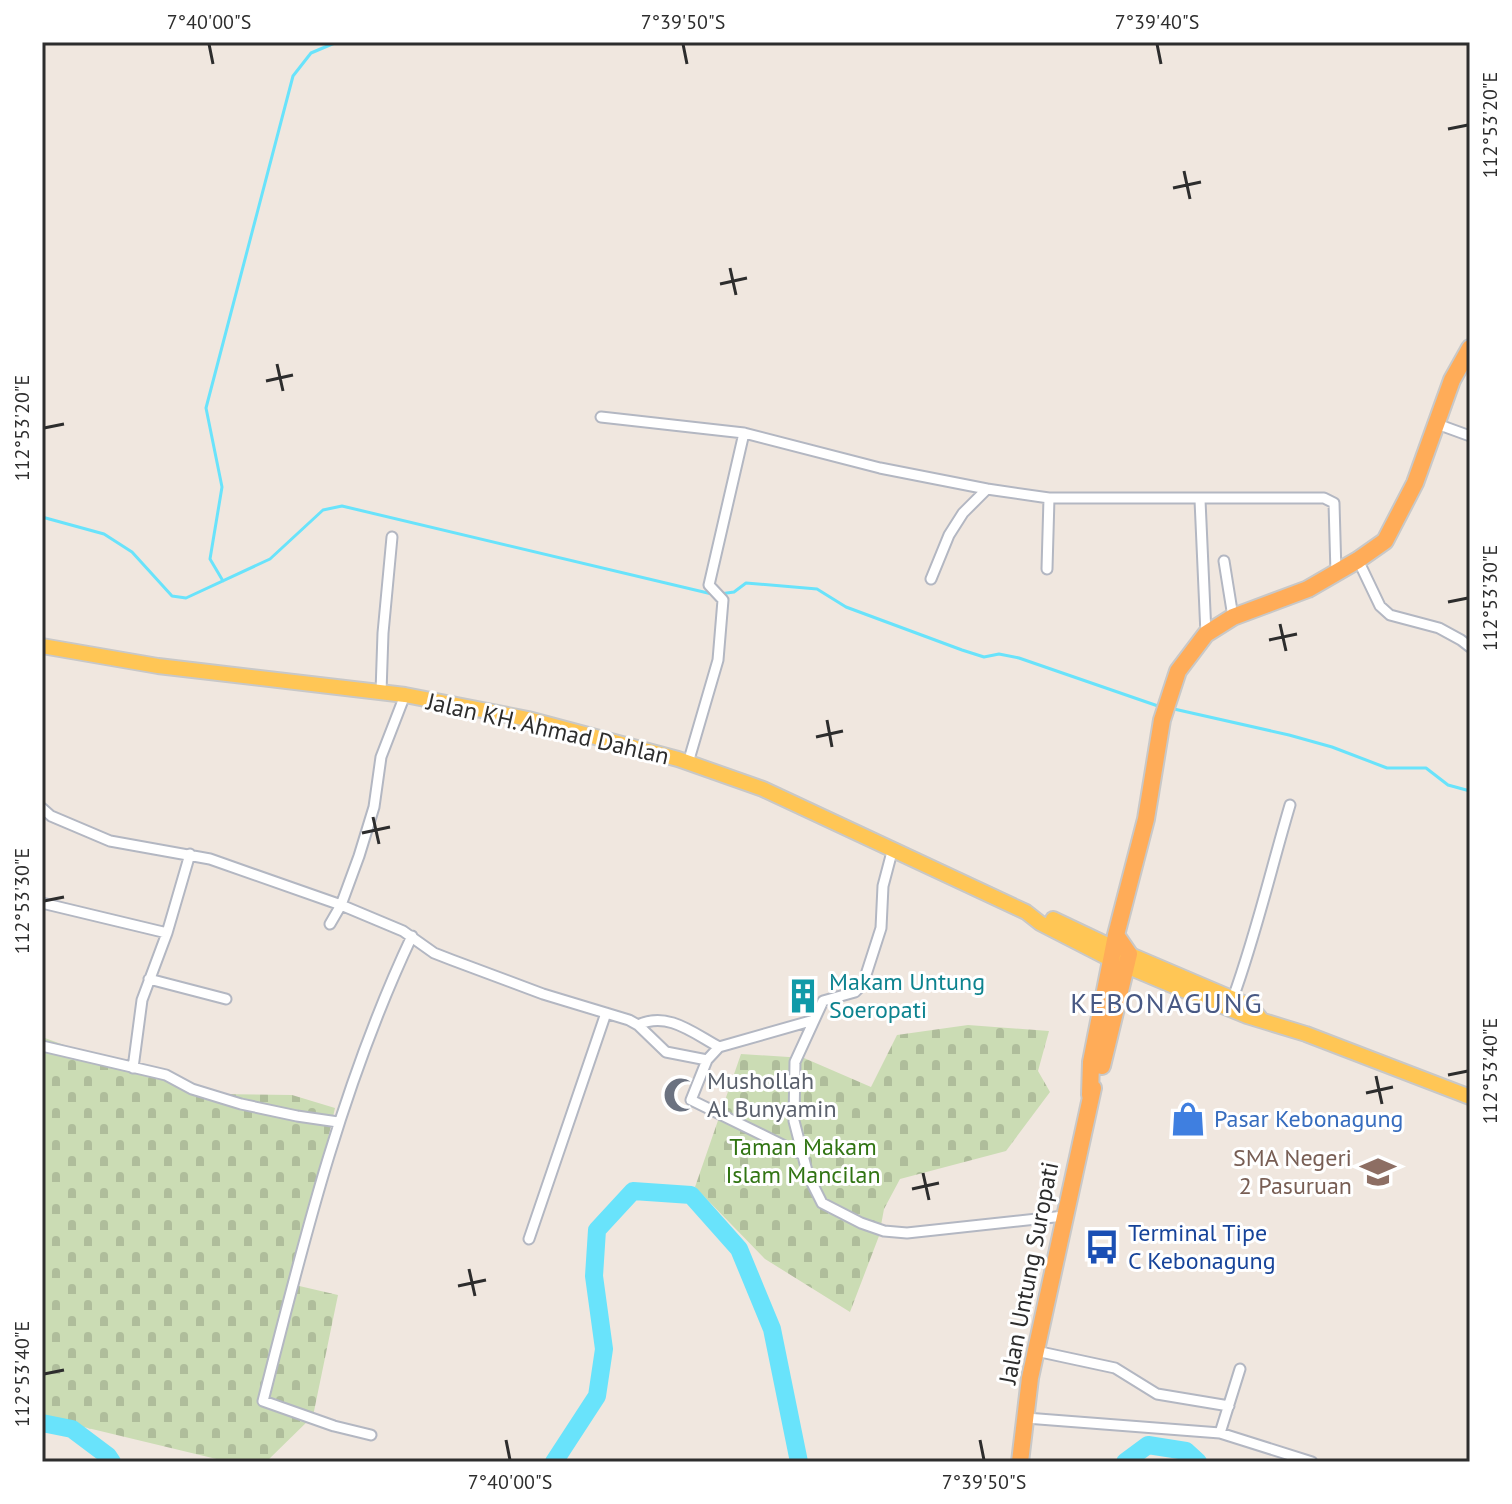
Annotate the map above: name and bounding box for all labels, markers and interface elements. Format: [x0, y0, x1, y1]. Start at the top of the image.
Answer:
text: 7°40'00"S [167, 9, 251, 35]
text: 7°39'50"S [641, 9, 725, 35]
text: 7°39'40"S [1115, 9, 1199, 35]
text: 112°53'20"E [1477, 72, 1503, 178]
text: 112°53'20"E [9, 375, 35, 481]
text: 112°53'30"E [1477, 545, 1503, 651]
street label: Jalan KH. Ahmad Dahlan [423, 685, 672, 771]
text: 112°53'30"E [9, 848, 35, 954]
place label: Makam Untung Soeropati [829, 966, 985, 1025]
building icon: Makam Untung Soeropati [784, 977, 822, 1015]
district label: KEBONAGUNG [1070, 984, 1264, 1021]
text: 112°53'40"E [1477, 1018, 1503, 1124]
place label: Mushollah Al Bunyamin [707, 1065, 837, 1124]
mosque icon: Mushollah Al Bunyamin [662, 1076, 700, 1114]
shop icon: Pasar Kebonagung [1169, 1100, 1207, 1138]
place label: Pasar Kebonagung [1214, 1103, 1403, 1134]
park label: Taman Makam Islam Mancilan [725, 1131, 881, 1190]
place label: SMA Negeri 2 Pasuruan [1233, 1142, 1352, 1201]
school or university icon: SMA Negeri 2 Pasuruan [1359, 1153, 1397, 1191]
street label: Jalan Untung Suropati [992, 1159, 1065, 1388]
place label: Terminal Tipe C Kebonagung [1128, 1217, 1276, 1276]
bus stop icon: Terminal Tipe C Kebonagung [1083, 1228, 1121, 1266]
text: 112°53'40"E [9, 1321, 35, 1427]
text: 7°40'00"S [468, 1469, 552, 1495]
text: 7°39'50"S [942, 1469, 1026, 1495]

